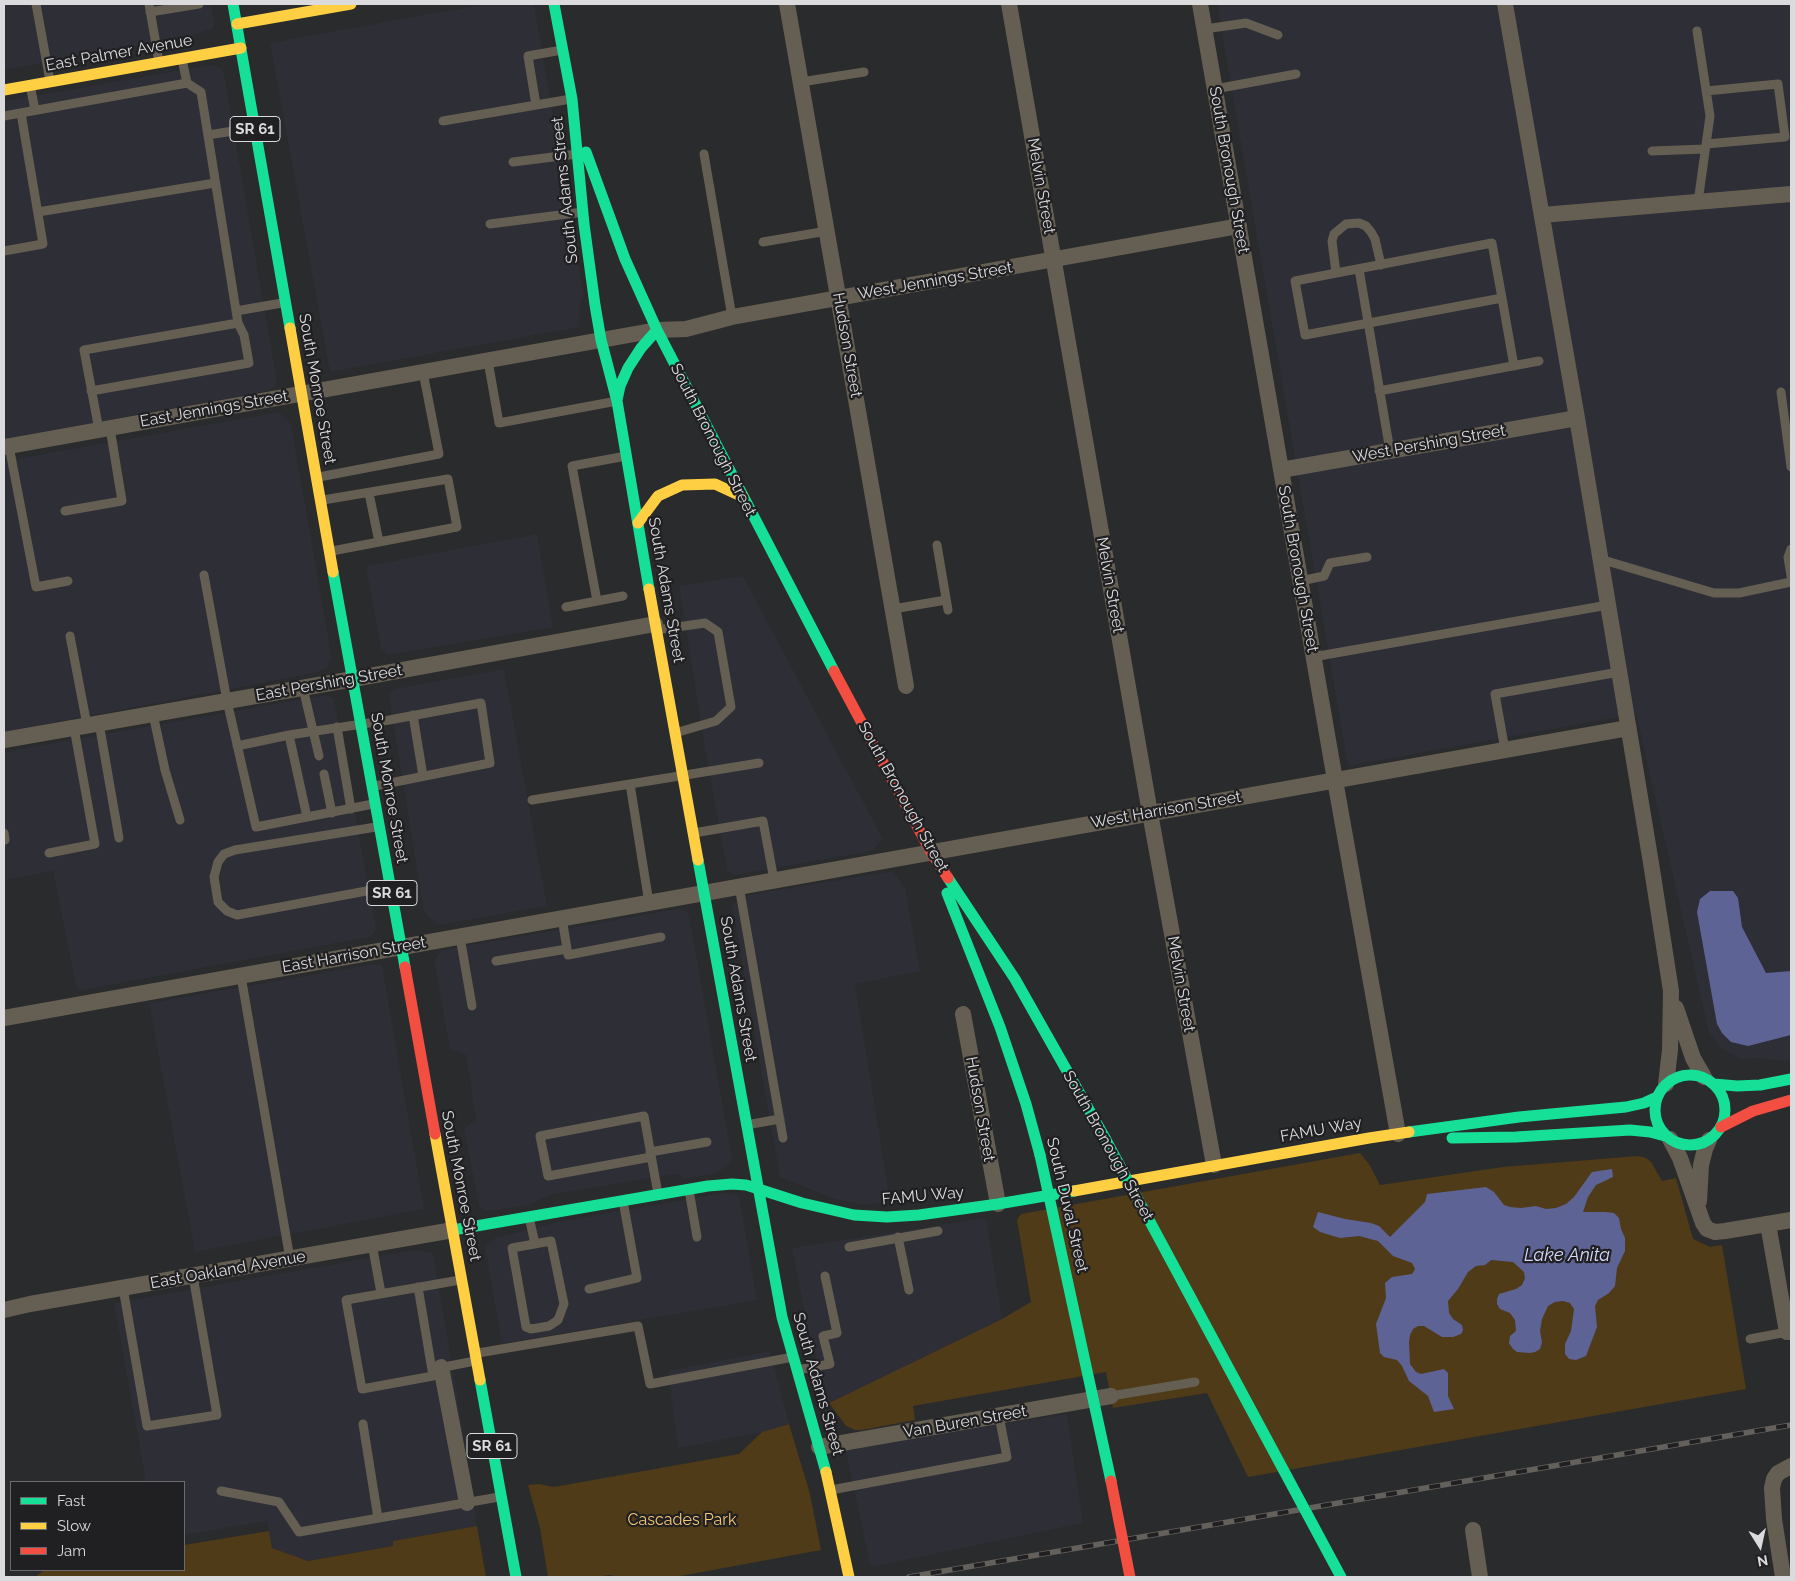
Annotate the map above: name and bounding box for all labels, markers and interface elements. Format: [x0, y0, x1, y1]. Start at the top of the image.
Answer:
street label: East Palmer Avenue [44, 31, 194, 75]
street label: South Bronough Street [1205, 85, 1253, 255]
road number: SR 61 [230, 116, 280, 142]
street label: South Adams Street [548, 116, 582, 264]
street label: Melvin Street [1023, 136, 1059, 236]
street label: West Jennings Street [856, 258, 1014, 304]
street label: Hudson Street [828, 291, 866, 399]
street label: South Monroe Street [294, 312, 340, 466]
street label: South Bronough Street [666, 360, 760, 520]
street label: East Jennings Street [138, 387, 290, 431]
street label: West Pershing Street [1351, 421, 1507, 467]
street label: South Bronough Street [1274, 484, 1322, 654]
street label: South Adams Street [644, 516, 688, 664]
street label: Melvin Street [1092, 535, 1128, 635]
street label: East Pershing Street [254, 661, 404, 705]
street label: South Monroe Street [366, 711, 412, 865]
street label: South Bronough Street [854, 718, 952, 876]
street label: West Harrison Street [1089, 787, 1243, 833]
road number: SR 61 [367, 880, 417, 906]
street label: South Adams Street [716, 915, 760, 1063]
street label: East Harrison Street [281, 933, 427, 977]
street label: Melvin Street [1163, 934, 1199, 1034]
street label: Hudson Street [961, 1055, 999, 1163]
street label: South Bronough Street [1059, 1067, 1157, 1225]
street label: South Monroe Street [437, 1109, 485, 1263]
street label: FAMU Way [1279, 1113, 1363, 1147]
street label: South Duval Street [1042, 1135, 1092, 1275]
street label: FAMU Way [881, 1183, 965, 1209]
water label: Lake Anita [1524, 1245, 1610, 1267]
street label: East Oakland Avenue [149, 1247, 307, 1293]
street label: South Adams Street [788, 1310, 848, 1458]
street label: Van Buren Street [902, 1402, 1028, 1442]
road number: SR 61 [467, 1434, 517, 1458]
legend [10, 1481, 185, 1571]
text: Fast [57, 1492, 85, 1510]
park label: Cascades Park [628, 1510, 736, 1530]
text: Slow [57, 1517, 91, 1535]
north arrow [1735, 1521, 1785, 1571]
text: Jam [57, 1542, 86, 1560]
text: N [1756, 1552, 1769, 1570]

